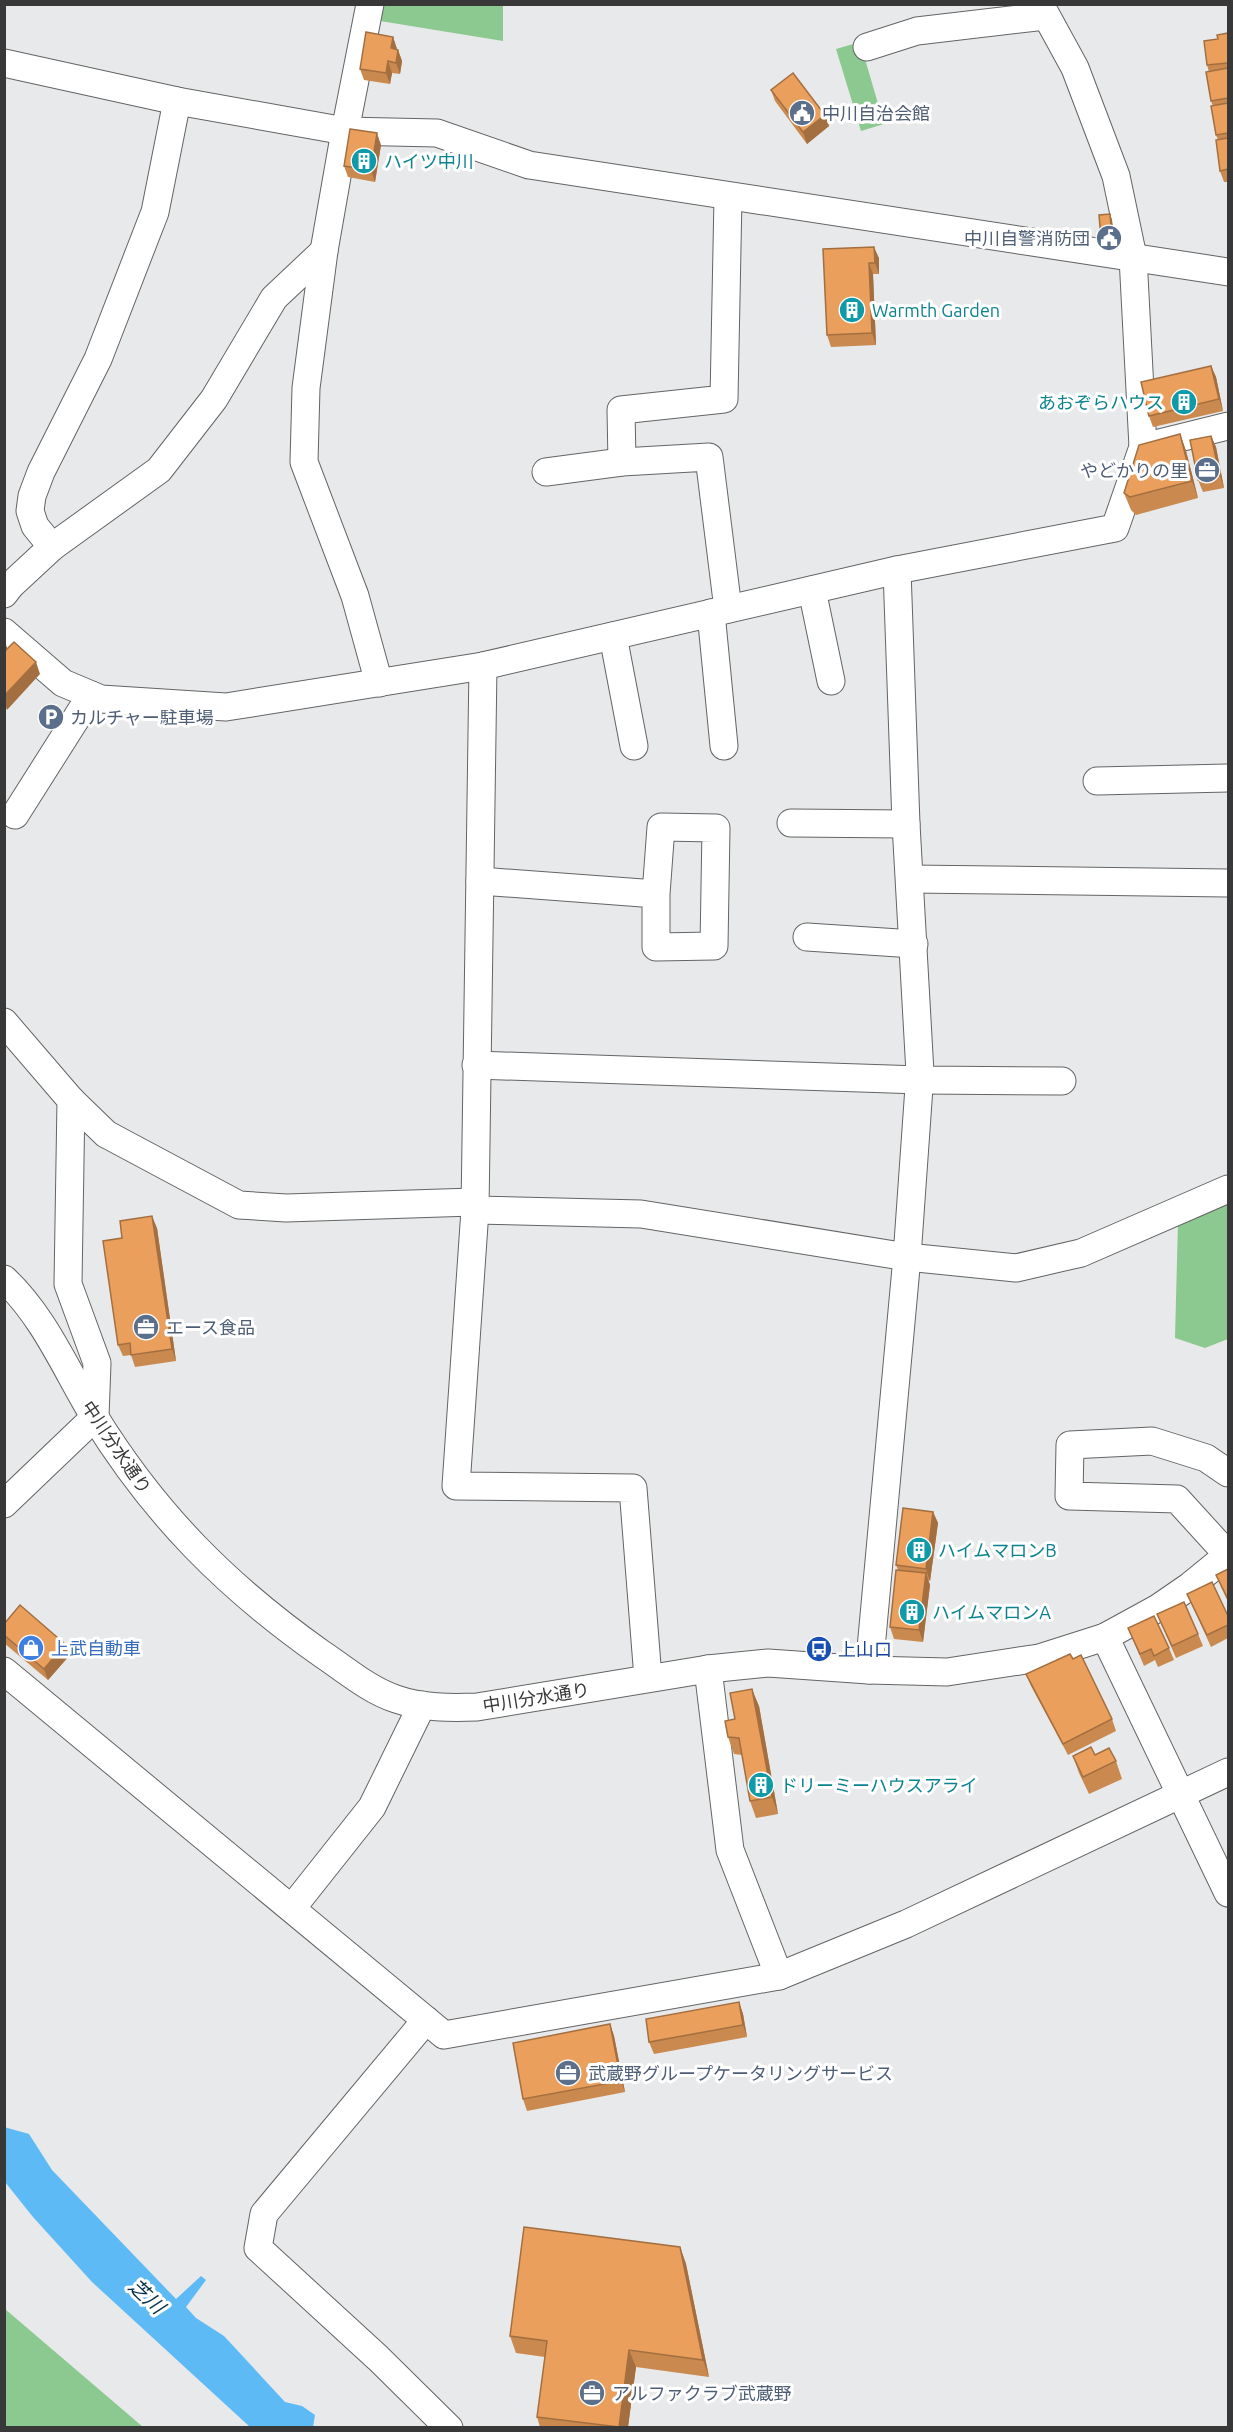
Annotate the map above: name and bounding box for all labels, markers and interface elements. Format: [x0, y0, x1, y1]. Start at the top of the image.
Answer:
public building icon: 中川自治会館 [787, 98, 817, 128]
place label: 中川自治会館 [822, 103, 930, 123]
building icon: ハイツ中川 [349, 146, 379, 176]
place label: ハイツ中川 [384, 151, 474, 171]
public building icon: 中川自警消防団 [1094, 223, 1124, 253]
place label: 中川自警消防団 [964, 228, 1090, 248]
building icon: Warmth Garden [837, 295, 867, 325]
place label: Warmth Garden [872, 300, 1000, 320]
building icon: あおぞらハウス [1169, 387, 1199, 417]
place label: あおぞらハウス [1038, 392, 1164, 412]
office icon: やどかりの里 [1192, 455, 1222, 485]
place label: やどかりの里 [1080, 460, 1188, 480]
parking icon: カルチャー駐車場 [36, 702, 66, 732]
place label: カルチャー駐車場 [70, 707, 214, 727]
office icon: エース食品 [131, 1312, 161, 1342]
place label: エース食品 [166, 1317, 255, 1337]
street label: 中川分水通り [79, 1397, 155, 1497]
building icon: ハイムマロンB [904, 1535, 934, 1565]
place label: ハイムマロンB [938, 1540, 1057, 1560]
building icon: ハイムマロンA [897, 1597, 927, 1627]
place label: ハイムマロンA [932, 1602, 1051, 1622]
shop icon: 上武自動車 [16, 1633, 46, 1663]
bus stop icon: 上山口 [804, 1634, 834, 1664]
place label: 上武自動車 [51, 1638, 141, 1658]
place label: 上山口 [838, 1639, 892, 1659]
street label: 中川分水通り [481, 1679, 591, 1715]
building icon: ドリーミーハウスアライ [746, 1770, 776, 1800]
place label: ドリーミーハウスアライ [780, 1775, 978, 1795]
office icon: 武蔵野グループケータリングサービス [553, 2058, 583, 2088]
place label: 武蔵野グループケータリングサービス [588, 2063, 893, 2083]
water label: 芝川 [125, 2274, 171, 2319]
office icon: アルファクラブ武蔵野 [577, 2378, 607, 2408]
place label: アルファクラブ武蔵野 [612, 2383, 792, 2403]

